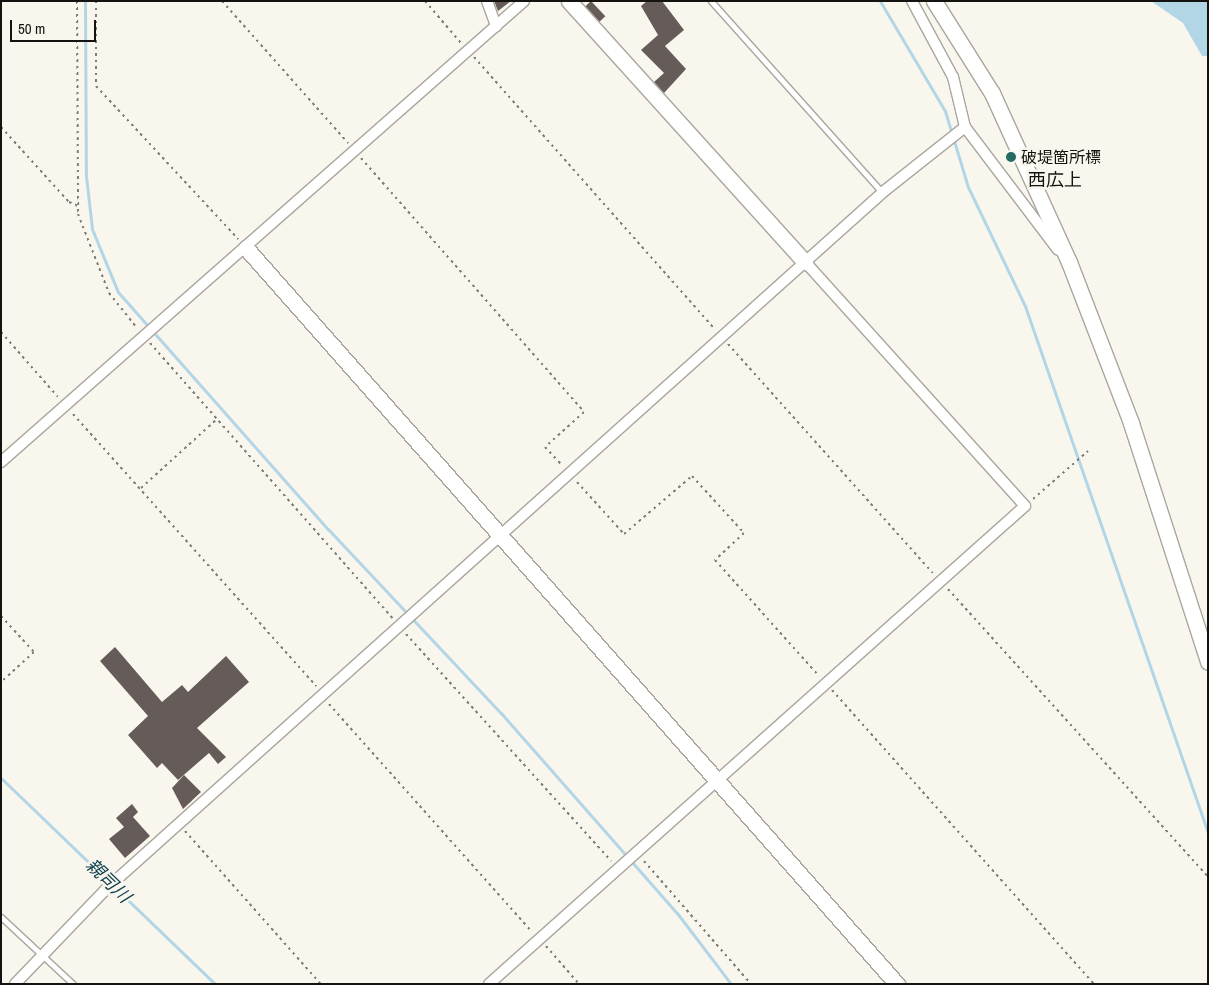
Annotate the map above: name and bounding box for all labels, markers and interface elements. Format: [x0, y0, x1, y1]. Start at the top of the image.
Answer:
scale bar [12, 10, 99, 42]
text: 50 m [18, 18, 45, 39]
place label: 破堤箇所標 [1021, 147, 1101, 167]
marker: 破堤箇所標 [1005, 151, 1017, 163]
district label: 西広上 [1028, 169, 1082, 191]
water label: 親司川 [81, 854, 135, 908]

